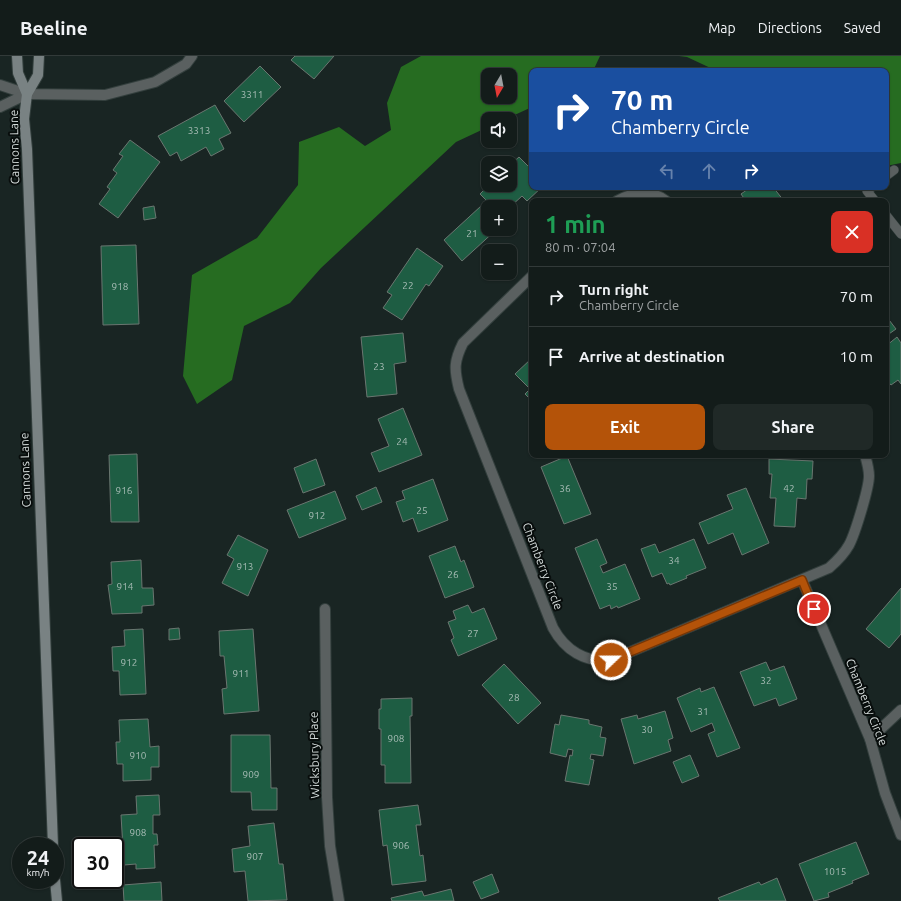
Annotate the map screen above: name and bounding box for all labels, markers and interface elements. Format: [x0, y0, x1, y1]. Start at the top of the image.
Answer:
text: Beeline [20, 17, 88, 39]
text: Map [708, 20, 736, 36]
text: Directions [758, 20, 822, 36]
text: Saved [844, 20, 881, 36]
north arrow [481, 68, 517, 104]
map controls [481, 68, 517, 280]
icon: right [545, 84, 597, 136]
text: 70 m [611, 84, 673, 115]
house number: 3311 [241, 89, 263, 100]
street label: Cannons Lane [7, 109, 21, 185]
button: sound [481, 112, 517, 148]
text: Chamberry Circle [611, 117, 750, 137]
house number: 3313 [188, 125, 210, 136]
button: layers [481, 156, 517, 192]
icon: left [656, 160, 678, 182]
icon: ahead [698, 160, 720, 182]
icon: right [740, 160, 762, 182]
button: + [481, 200, 517, 236]
text: 1 min [545, 211, 606, 238]
button: close [831, 211, 873, 253]
house number: 21 [466, 228, 478, 239]
text: 80 m · 07:04 [545, 240, 616, 254]
button: − [481, 244, 517, 280]
house number: 22 [402, 280, 414, 291]
house number: 918 [112, 281, 129, 292]
text: Turn right [579, 281, 649, 298]
icon: right [545, 286, 567, 308]
text: 70 m [840, 288, 873, 305]
text: Chamberry Circle [579, 298, 679, 312]
icon: arrive [545, 346, 567, 368]
text: Arrive at destination [579, 348, 725, 365]
text: 10 m [840, 348, 873, 365]
house number: 23 [373, 361, 385, 372]
button: Exit [545, 404, 705, 450]
button: Share [713, 404, 873, 450]
street label: Cannons Lane [17, 432, 33, 508]
house number: 24 [396, 436, 408, 447]
house number: 36 [559, 483, 571, 494]
house number: 42 [783, 483, 795, 494]
house number: 916 [116, 485, 133, 496]
house number: 25 [416, 505, 428, 516]
house number: 912 [309, 510, 325, 521]
street label: Chamberry Circle [520, 521, 566, 611]
house number: 34 [668, 555, 680, 566]
house number: 913 [237, 561, 253, 572]
house number: 26 [447, 569, 459, 580]
house number: 914 [117, 581, 134, 592]
house number: 35 [606, 581, 618, 592]
pin [797, 592, 831, 626]
icon: arrive [803, 598, 825, 620]
house number: 27 [467, 628, 479, 639]
position arrow [590, 639, 632, 681]
house number: 912 [121, 657, 137, 668]
street label: Chamberry Circle [844, 657, 890, 747]
house number: 911 [233, 668, 249, 679]
house number: 32 [760, 675, 772, 686]
house number: 28 [508, 692, 520, 703]
house number: 31 [697, 706, 709, 717]
street label: Wicksbury Place [307, 711, 321, 799]
house number: 30 [641, 724, 653, 735]
house number: 908 [388, 733, 405, 744]
house number: 910 [130, 750, 147, 761]
house number: 909 [243, 769, 259, 780]
house number: 908 [130, 827, 147, 838]
speed limit sign: 30 [72, 837, 124, 889]
house number: 906 [393, 840, 410, 851]
text: 24 [27, 846, 49, 869]
house number: 907 [247, 851, 263, 862]
house number: 1015 [824, 866, 846, 877]
text: km/h [26, 867, 50, 878]

